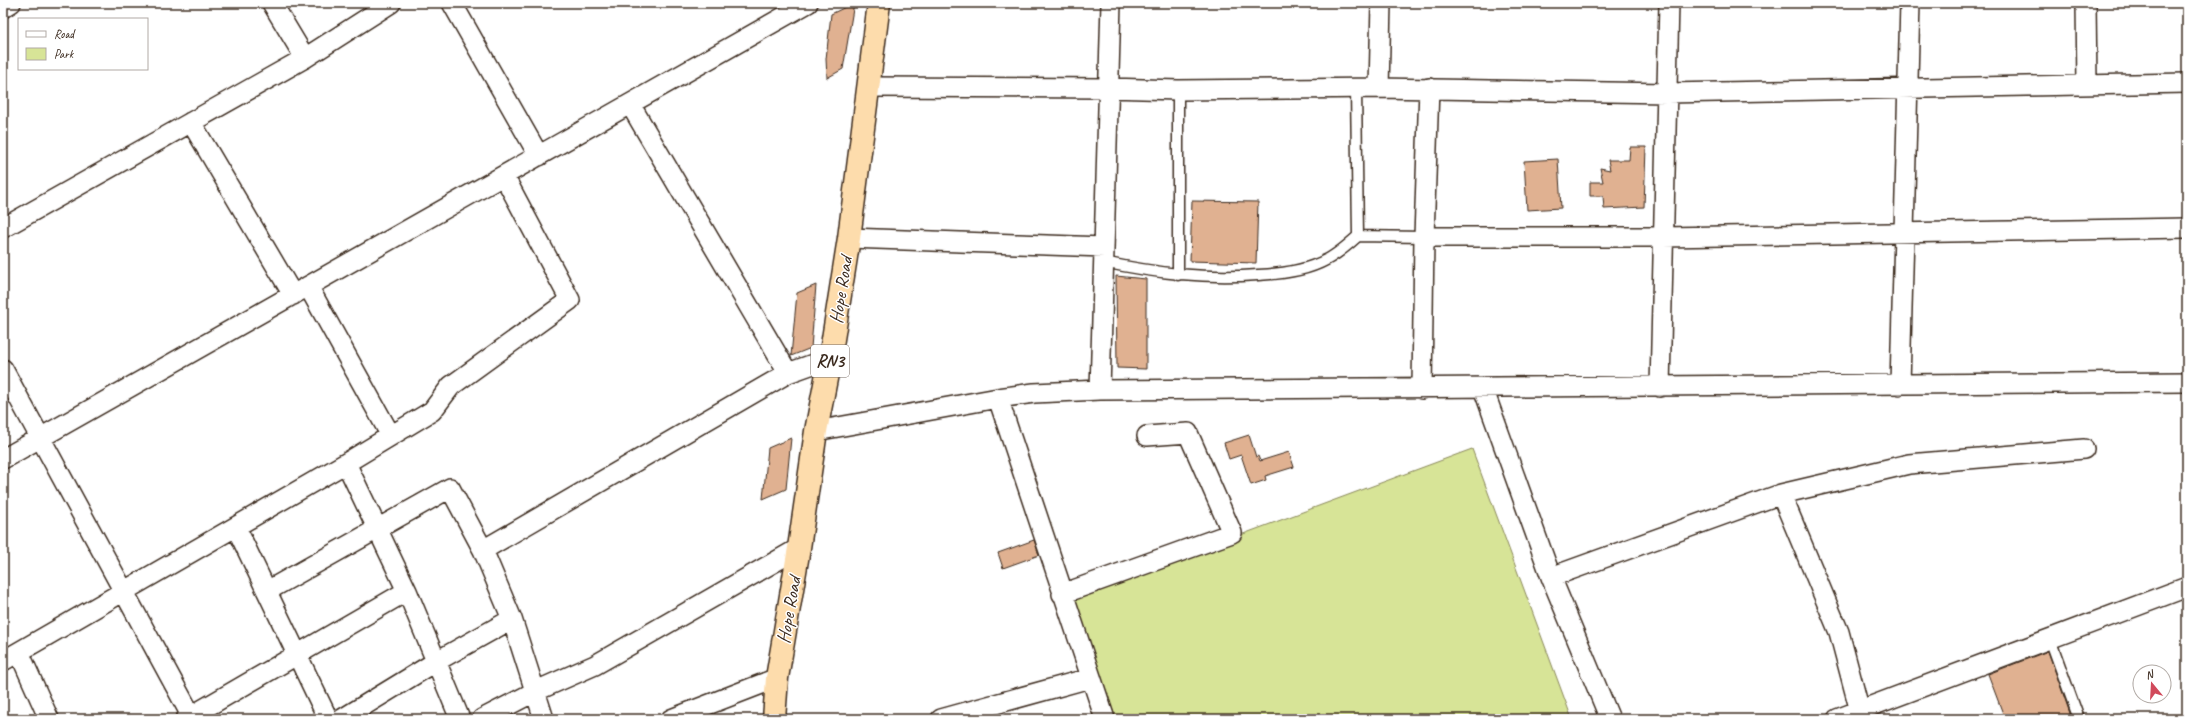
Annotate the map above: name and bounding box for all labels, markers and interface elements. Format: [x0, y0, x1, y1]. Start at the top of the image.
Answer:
legend [18, 18, 148, 70]
text: Road [54, 26, 76, 42]
text: Park [54, 46, 75, 62]
street label: Hope Road [824, 251, 859, 325]
road number: RN3 [811, 345, 849, 377]
street label: Hope Road [771, 571, 807, 645]
north arrow [2132, 664, 2172, 704]
text: N [2144, 666, 2156, 682]

